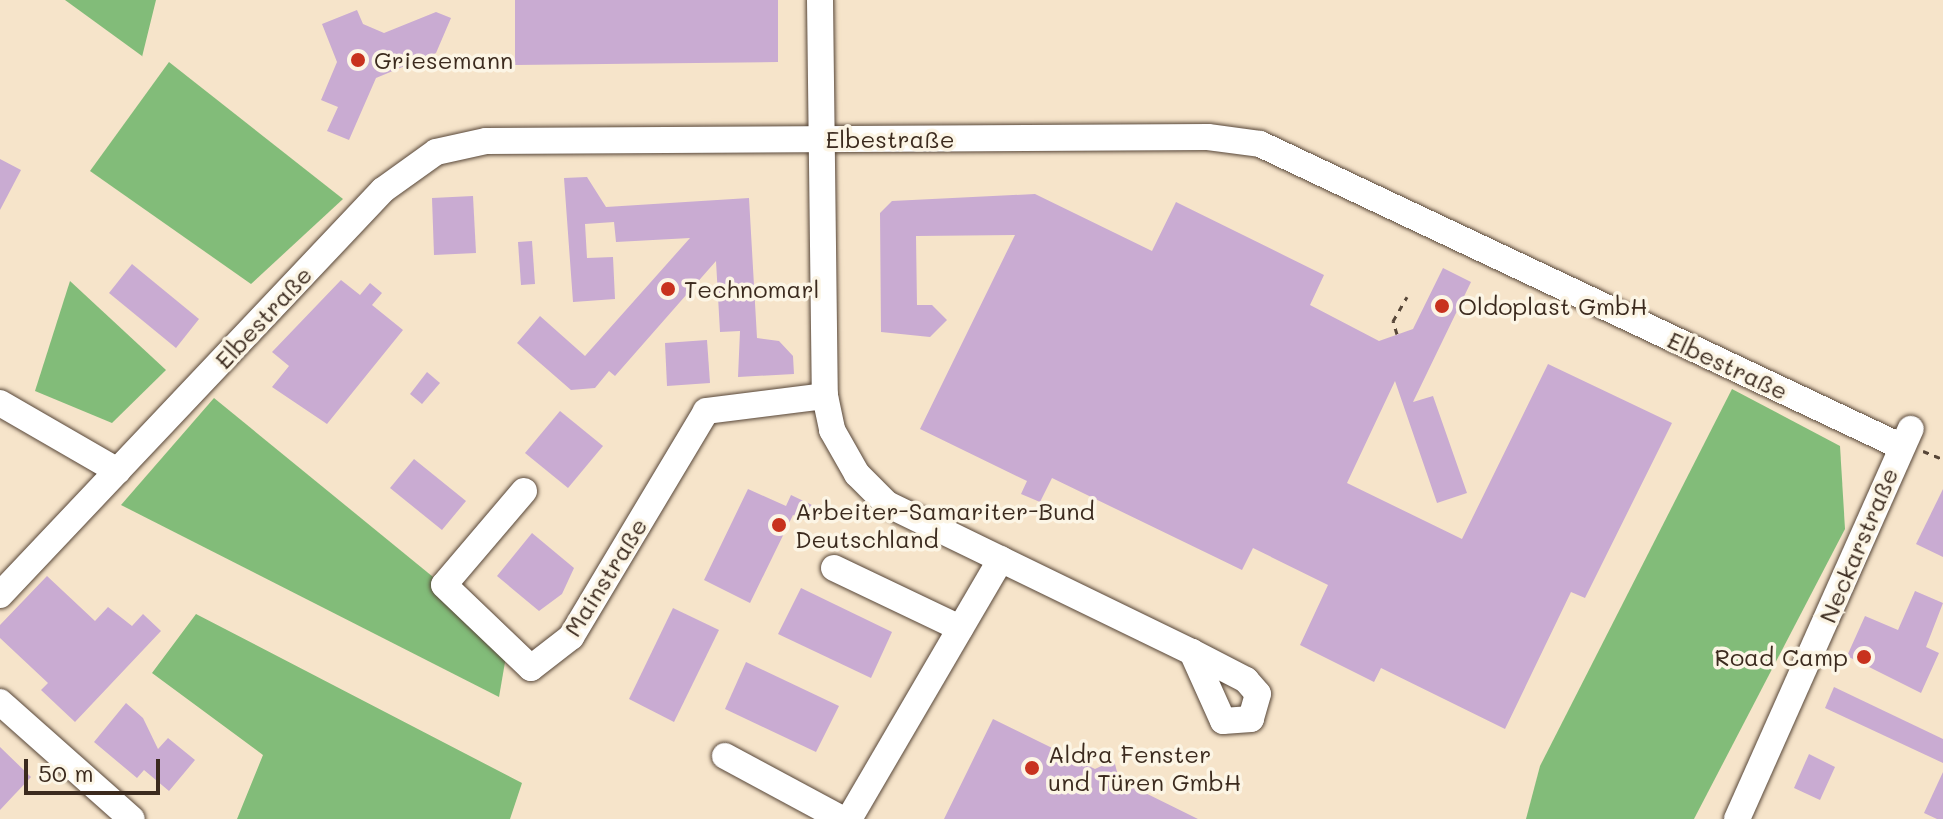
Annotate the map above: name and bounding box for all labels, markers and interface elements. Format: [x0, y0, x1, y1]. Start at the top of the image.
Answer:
place label: Griesemann [374, 46, 513, 74]
marker: Griesemann [349, 51, 367, 69]
street label: Elbestraße [825, 125, 955, 153]
street label: Elbestraße [208, 260, 318, 374]
place label: Technomarl [684, 275, 820, 303]
marker: Technomarl [659, 280, 677, 298]
place label: Oldoplast GmbH [1458, 292, 1647, 320]
marker: Oldoplast GmbH [1433, 297, 1451, 315]
street label: Elbestraße [1663, 325, 1793, 405]
street label: Neckarstraße [1812, 463, 1904, 627]
place label: Arbeiter-Samariter-Bund Deutschland [795, 497, 1095, 553]
street label: Mainstraße [557, 513, 653, 641]
marker: Arbeiter-Samariter-Bund Deutschland [770, 516, 788, 534]
place label: Road Camp [1715, 643, 1848, 671]
marker: Road Camp [1855, 648, 1873, 666]
place label: Aldra Fenster und Türen GmbH [1048, 740, 1241, 796]
scale bar [28, 743, 164, 793]
text: 50 m [38, 757, 94, 788]
marker: Aldra Fenster und Türen GmbH [1023, 759, 1041, 777]

